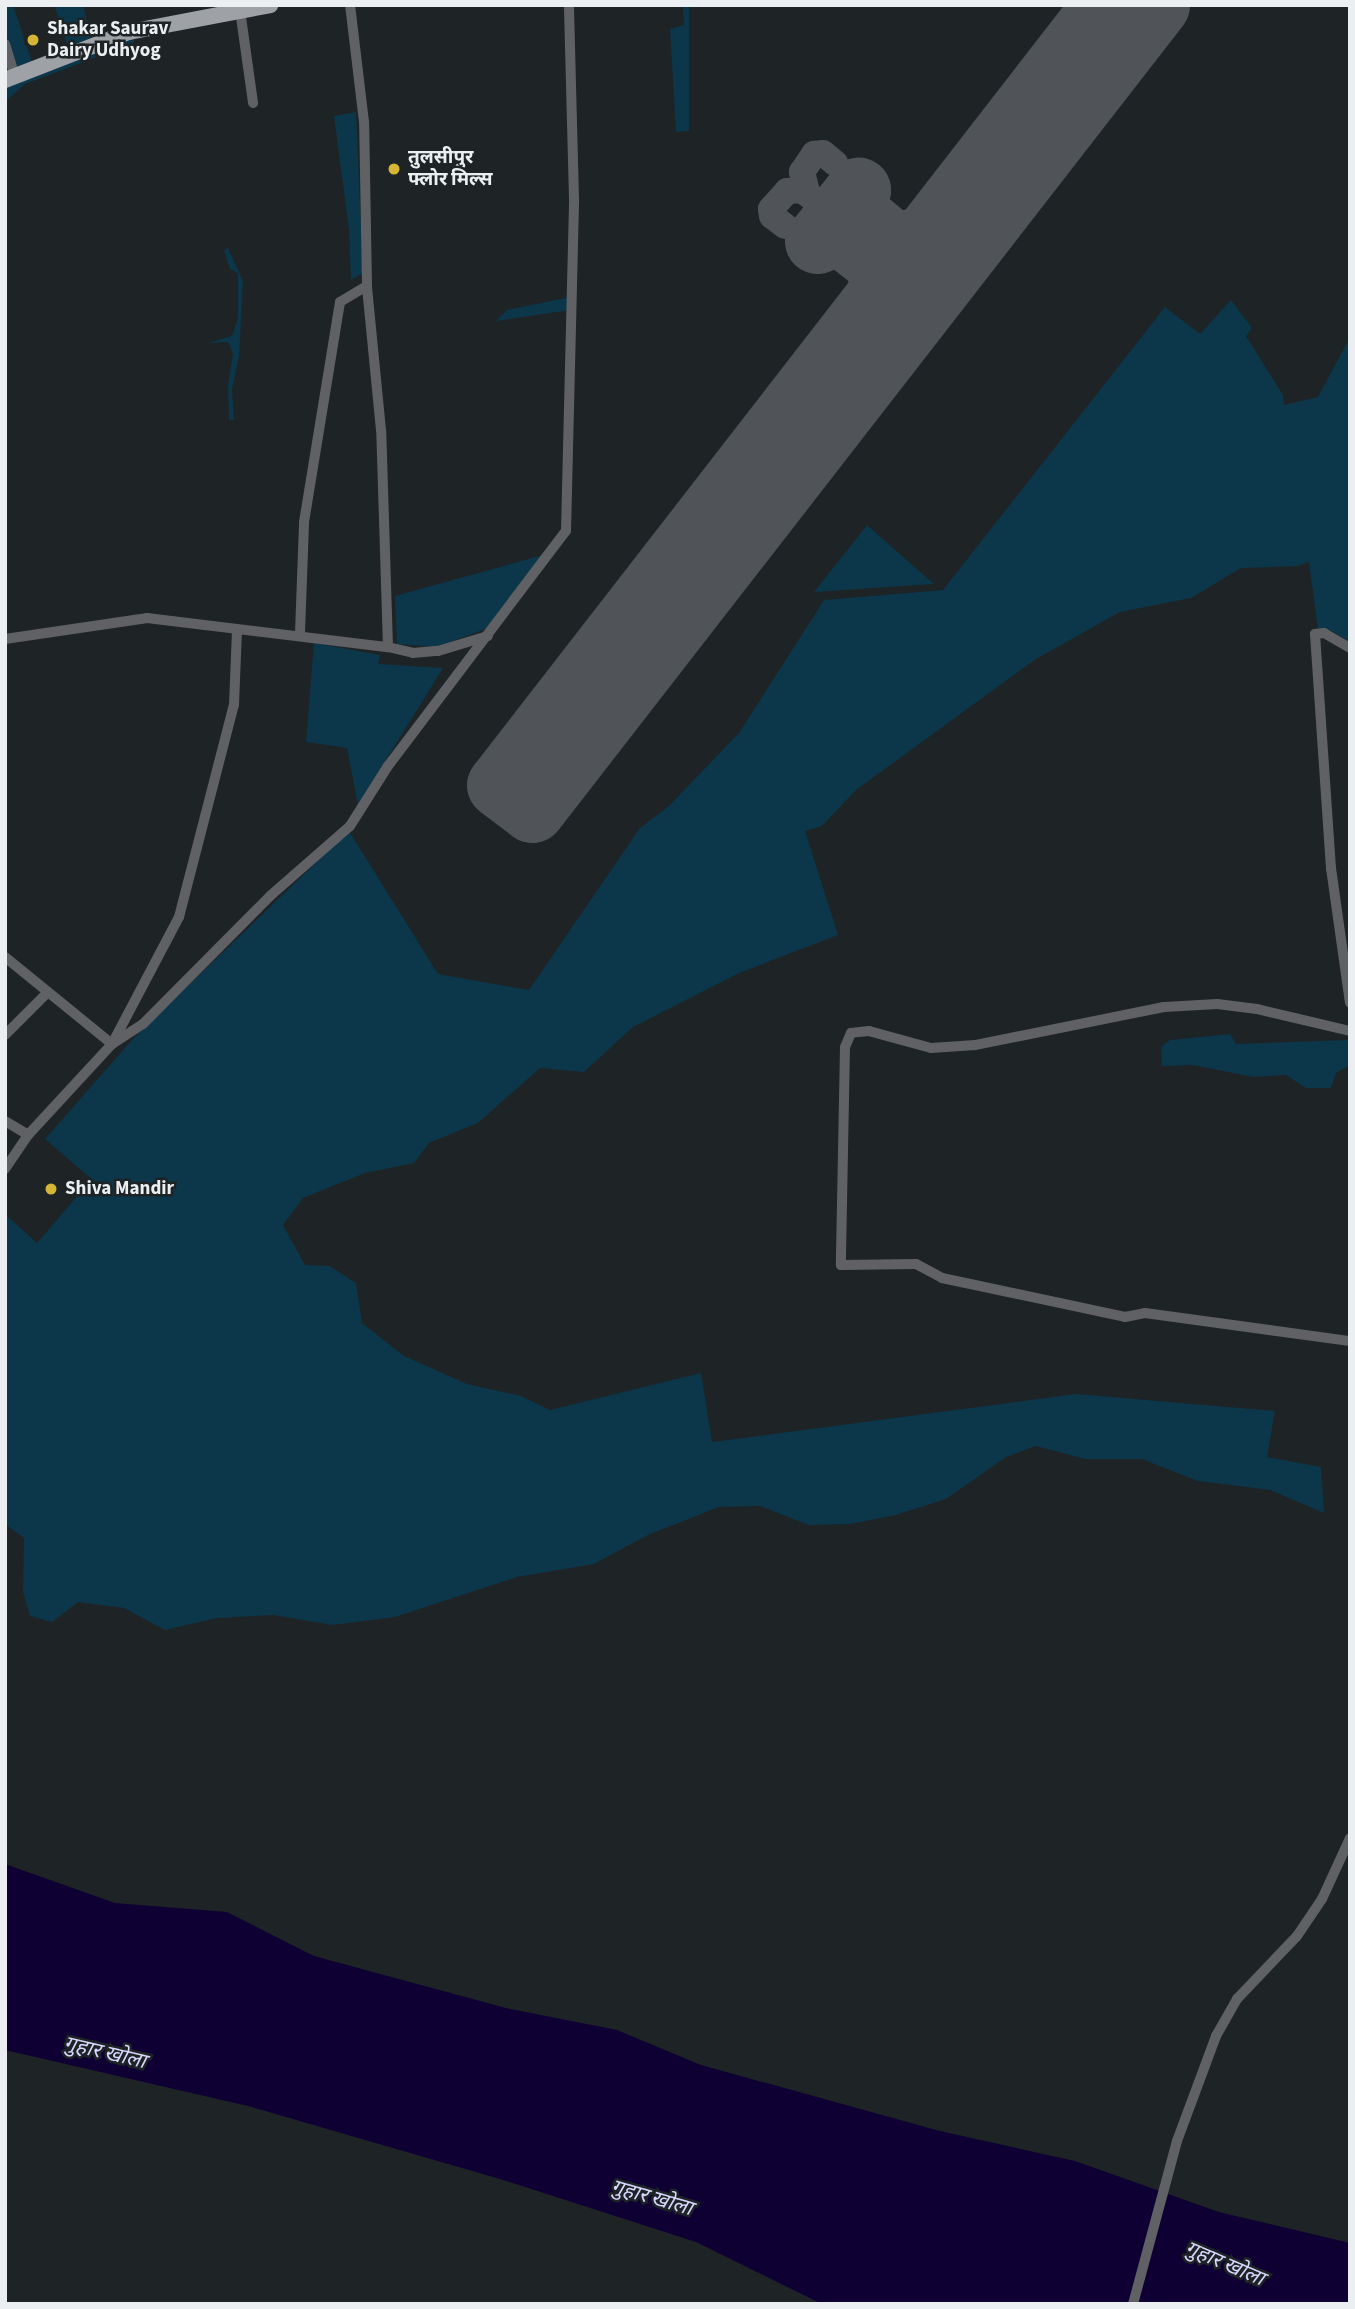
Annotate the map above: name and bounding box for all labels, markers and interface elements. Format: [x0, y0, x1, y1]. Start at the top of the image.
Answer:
place label: Shakar Saurav Dairy Udhyog [47, 18, 168, 62]
marker: Shakar Saurav Dairy Udhyog [25, 32, 41, 48]
place label: तुलसीपुर फ्लोर मिल्स [408, 147, 492, 191]
marker: तुलसीपुर फ्लोर मिल्स [386, 161, 402, 177]
place label: Shiva Mandir [65, 1178, 174, 1200]
marker: Shiva Mandir [43, 1181, 59, 1197]
water label: गुहार खोला [61, 2030, 149, 2074]
water label: गुहार खोला [608, 2173, 696, 2221]
water label: गुहार खोला [1182, 2235, 1268, 2291]

